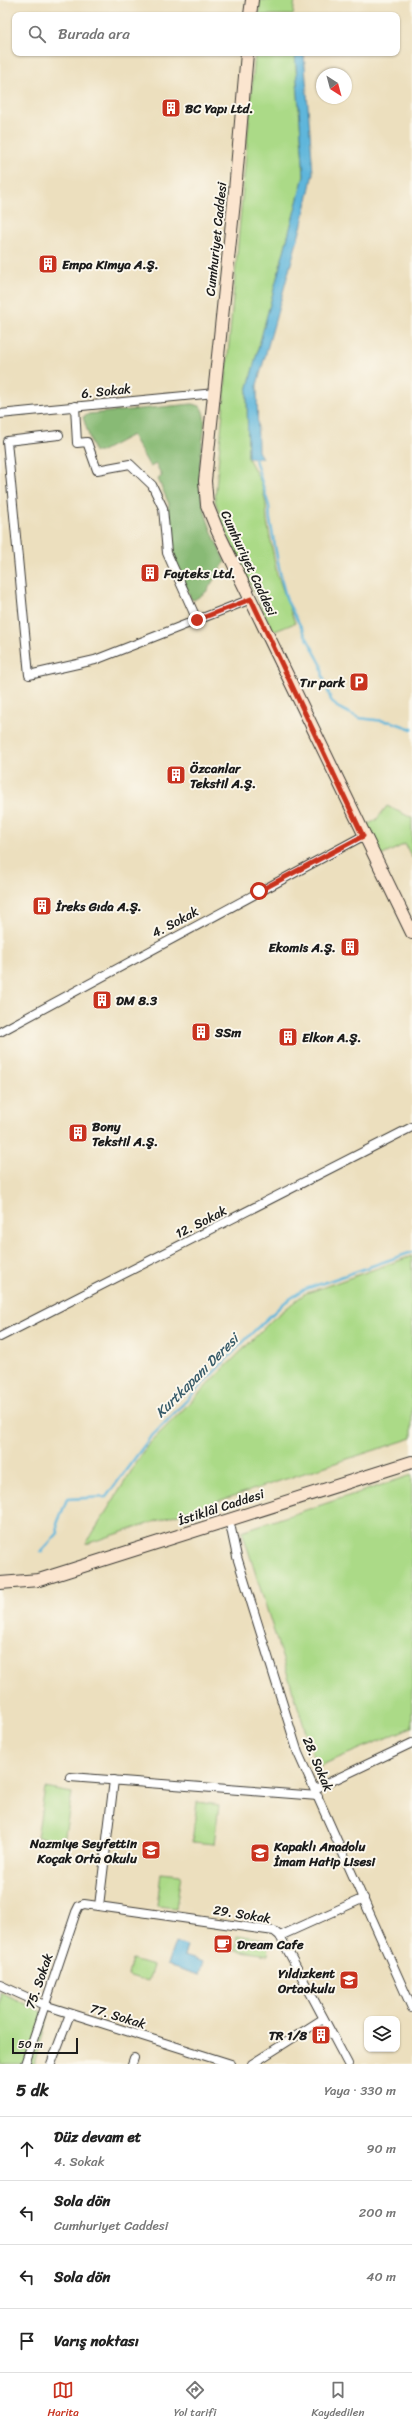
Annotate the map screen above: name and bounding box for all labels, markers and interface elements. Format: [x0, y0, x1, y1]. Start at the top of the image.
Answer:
search box [12, 12, 400, 56]
text: Burada ara [58, 21, 130, 47]
icon: search [26, 23, 48, 45]
north arrow [316, 68, 352, 104]
building icon: BC Yapı Ltd. [160, 97, 182, 119]
place label: BC Yapı Ltd. [185, 97, 253, 120]
street label: Cumhuriyet Caddesi [199, 180, 233, 297]
building icon: Empa Kimya A.Ş. [37, 253, 59, 275]
place label: Empa Kimya A.Ş. [62, 253, 159, 276]
street label: 6. Sokak [80, 377, 132, 405]
street label: Cumhuriyet Caddesi [214, 506, 284, 620]
building icon: Fayteks Ltd. [139, 562, 161, 584]
place label: Fayteks Ltd. [163, 562, 235, 585]
route end [188, 611, 206, 629]
place label: Tır park [300, 671, 346, 694]
parking icon: Tır park [348, 671, 370, 693]
place label: Özcanlar Tekstil A.Ş. [189, 757, 256, 795]
building icon: Özcanlar Tekstil A.Ş. [165, 764, 187, 786]
route start [250, 882, 268, 900]
building icon: İreks Gıda A.Ş. [31, 895, 53, 917]
place label: İreks Gıda A.Ş. [55, 895, 142, 918]
street label: 4. Sokak [147, 900, 203, 944]
place label: Ekomis A.Ş. [268, 936, 336, 959]
building icon: Ekomis A.Ş. [339, 936, 361, 958]
building icon: DM 8.3 [91, 989, 113, 1011]
place label: DM 8.3 [116, 989, 158, 1012]
building icon: SSm [190, 1021, 212, 1043]
place label: SSm [214, 1021, 241, 1044]
building icon: Elkon A.Ş. [277, 1026, 299, 1048]
place label: Elkon A.Ş. [302, 1026, 361, 1049]
place label: Bony Tekstil A.Ş. [92, 1115, 158, 1153]
building icon: Bony Tekstil A.Ş. [67, 1122, 89, 1144]
street label: 12. Sokak [171, 1199, 231, 1245]
water label: Kurtkapanı Deresi [149, 1326, 247, 1424]
street label: İstiklâl Caddesi [174, 1482, 267, 1532]
street label: 28. Sokak [296, 1733, 340, 1795]
place label: Nazmiye Seyfettin Koçak Orta Okulu [29, 1832, 138, 1870]
place label: Kapaklı Anadolu İmam Hatip Lisesi [273, 1835, 376, 1873]
school or university icon: Nazmiye Seyfettin Koçak Orta Okulu [140, 1839, 162, 1861]
school or university icon: Kapaklı Anadolu İmam Hatip Lisesi [249, 1842, 271, 1864]
street label: 29. Sokak [212, 1898, 272, 1930]
cafe icon: Dream Cafe [212, 1933, 234, 1955]
place label: Dream Cafe [237, 1933, 304, 1956]
street label: 75. Sokak [19, 1950, 59, 2012]
place label: Yıldızkent Ortaokulu [277, 1962, 336, 2000]
school or university icon: Yıldızkent Ortaokulu [338, 1969, 360, 1991]
street label: 77. Sokak [87, 1997, 149, 2035]
map controls [364, 2016, 400, 2052]
button: layers [364, 2016, 400, 2052]
place label: TR 1/8 [269, 2024, 307, 2047]
building icon: TR 1/8 [310, 2024, 332, 2046]
text: 50 m [18, 2035, 43, 2054]
scale bar [12, 2036, 78, 2055]
text: 5 dk [16, 2075, 49, 2105]
text: Yaya · 330 m [324, 2079, 396, 2102]
text: Düz devam et [54, 2124, 141, 2150]
text: 90 m [366, 2137, 396, 2160]
icon: ahead [16, 2138, 38, 2160]
text: 4. Sokak [54, 2150, 105, 2173]
text: Sola dön [54, 2188, 110, 2214]
text: 200 m [359, 2201, 396, 2224]
icon: left [16, 2202, 38, 2224]
text: Cumhuriyet Caddesi [54, 2214, 168, 2237]
text: Sola dön [54, 2264, 110, 2290]
text: 40 m [366, 2265, 396, 2288]
icon: left [16, 2266, 38, 2288]
text: Varış noktası [54, 2328, 139, 2354]
icon: arrive [16, 2330, 38, 2352]
tab: Harita [48, 2379, 79, 2422]
tab: Yol tarifi [174, 2379, 216, 2422]
tab: Kaydedilen [312, 2379, 364, 2422]

